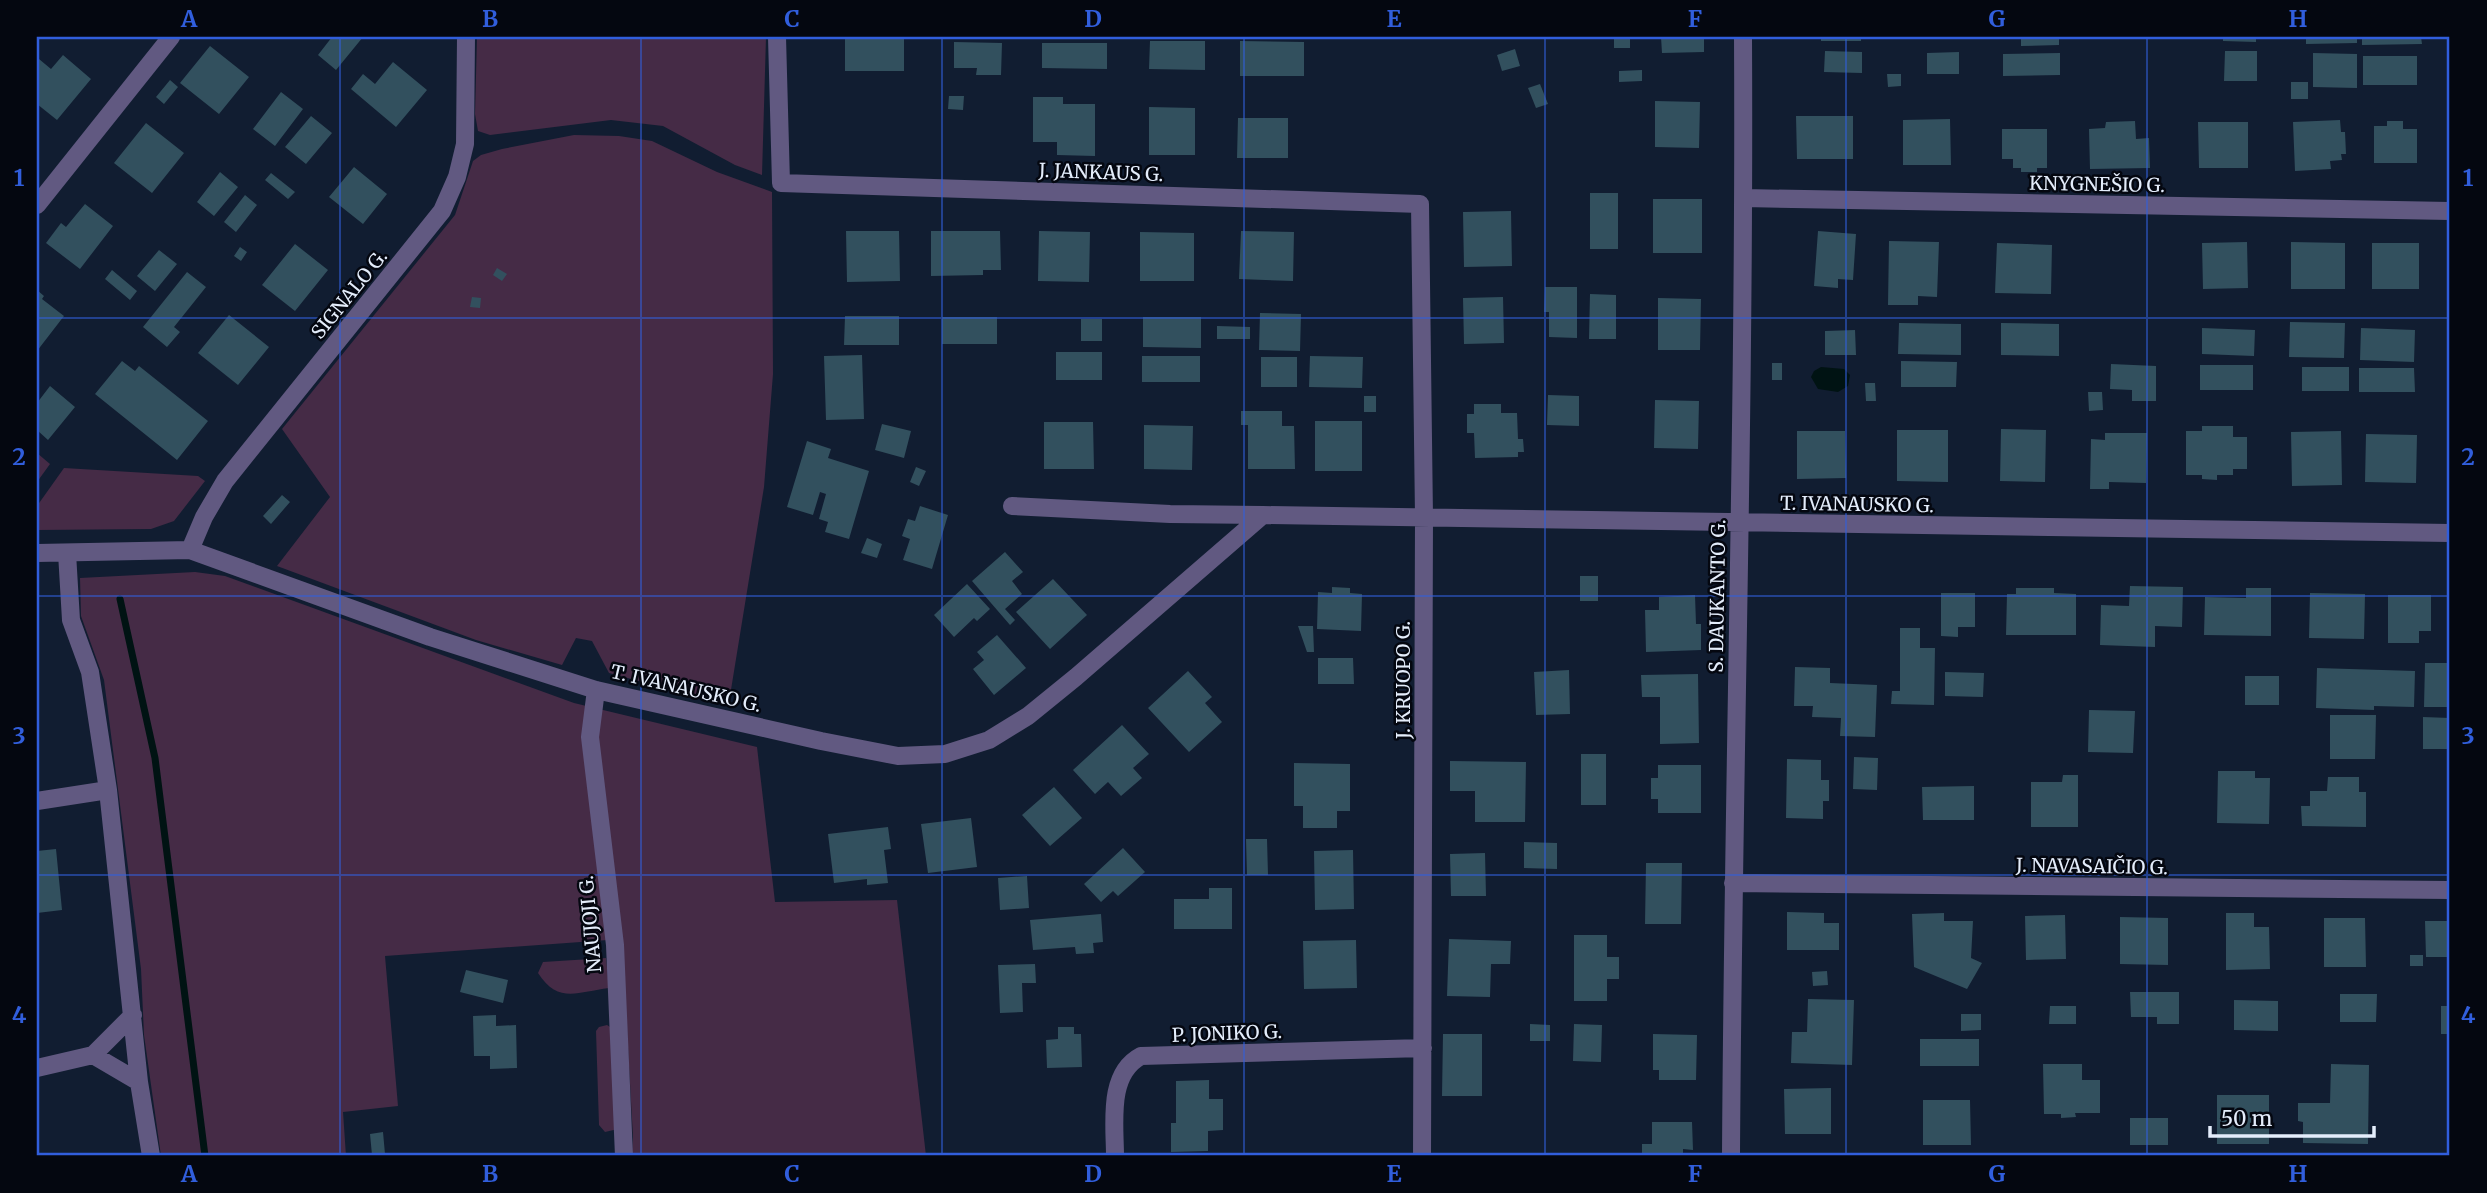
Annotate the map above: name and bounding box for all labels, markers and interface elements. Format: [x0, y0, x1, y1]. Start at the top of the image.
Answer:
text: A [180, 4, 198, 33]
text: B [482, 4, 498, 33]
text: C [784, 4, 800, 33]
text: D [1084, 4, 1102, 33]
text: E [1386, 4, 1402, 33]
text: F [1688, 4, 1702, 33]
text: G [1989, 4, 2006, 33]
text: H [2289, 4, 2308, 33]
street label: J. JANKAUS G. [1037, 158, 1164, 186]
text: 1 [14, 163, 25, 192]
text: 1 [2463, 163, 2474, 192]
street label: KNYGNEŠIO G. [2029, 170, 2165, 197]
street label: SIGNALO G. [306, 245, 392, 343]
text: 2 [12, 442, 26, 471]
text: 2 [2461, 442, 2475, 471]
street label: T. IVANAUSKO G. [1780, 491, 1934, 517]
street label: S. DAUKANTO G. [1704, 519, 1730, 673]
street label: J. KRUOPO G. [1391, 621, 1415, 740]
street label: T. IVANAUSKO G. [608, 659, 764, 717]
text: 3 [12, 721, 26, 750]
text: 3 [2461, 721, 2475, 750]
street label: J. NAVASAIČIO G. [2015, 852, 2168, 879]
street label: NAUJOJI G. [574, 874, 606, 974]
text: 4 [12, 1000, 27, 1029]
text: 4 [2461, 1000, 2476, 1029]
street label: P. JONIKO G. [1171, 1019, 1283, 1047]
scale bar [2210, 1095, 2375, 1139]
text: 50 m [2221, 1105, 2272, 1132]
text: A [180, 1159, 198, 1188]
text: B [482, 1159, 498, 1188]
text: C [784, 1159, 800, 1188]
text: D [1084, 1159, 1102, 1188]
text: E [1386, 1159, 1402, 1188]
text: F [1688, 1159, 1702, 1188]
text: G [1989, 1159, 2006, 1188]
text: H [2289, 1159, 2308, 1188]

